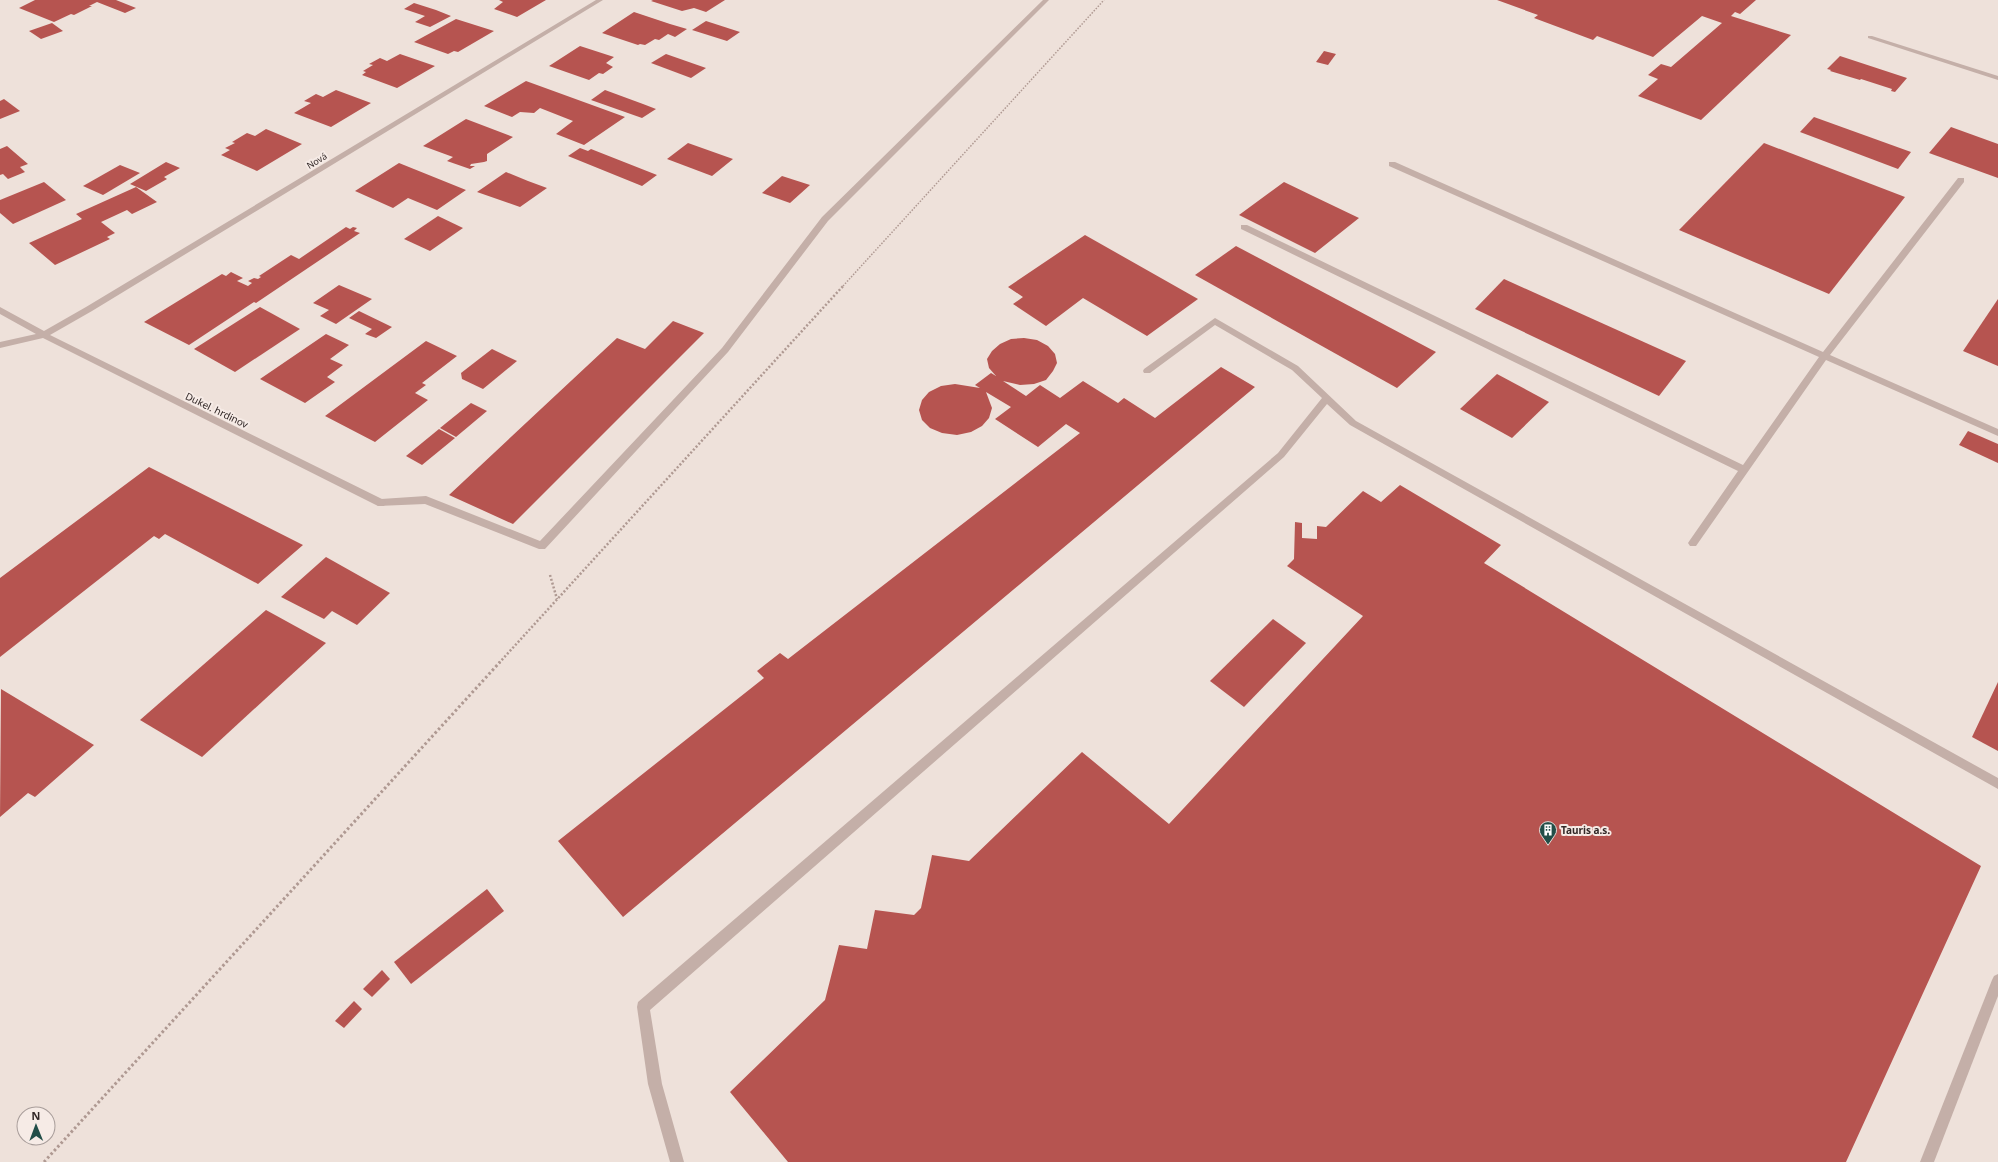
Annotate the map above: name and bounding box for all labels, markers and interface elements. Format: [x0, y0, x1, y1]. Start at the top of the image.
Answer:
street label: Nová [304, 149, 329, 172]
street label: Dukel. hrdinov [183, 389, 252, 432]
building icon: Tauris a.s. [1538, 820, 1558, 845]
place label: Tauris a.s. [1561, 823, 1610, 837]
north arrow [16, 1106, 56, 1146]
text: N [31, 1108, 40, 1123]

